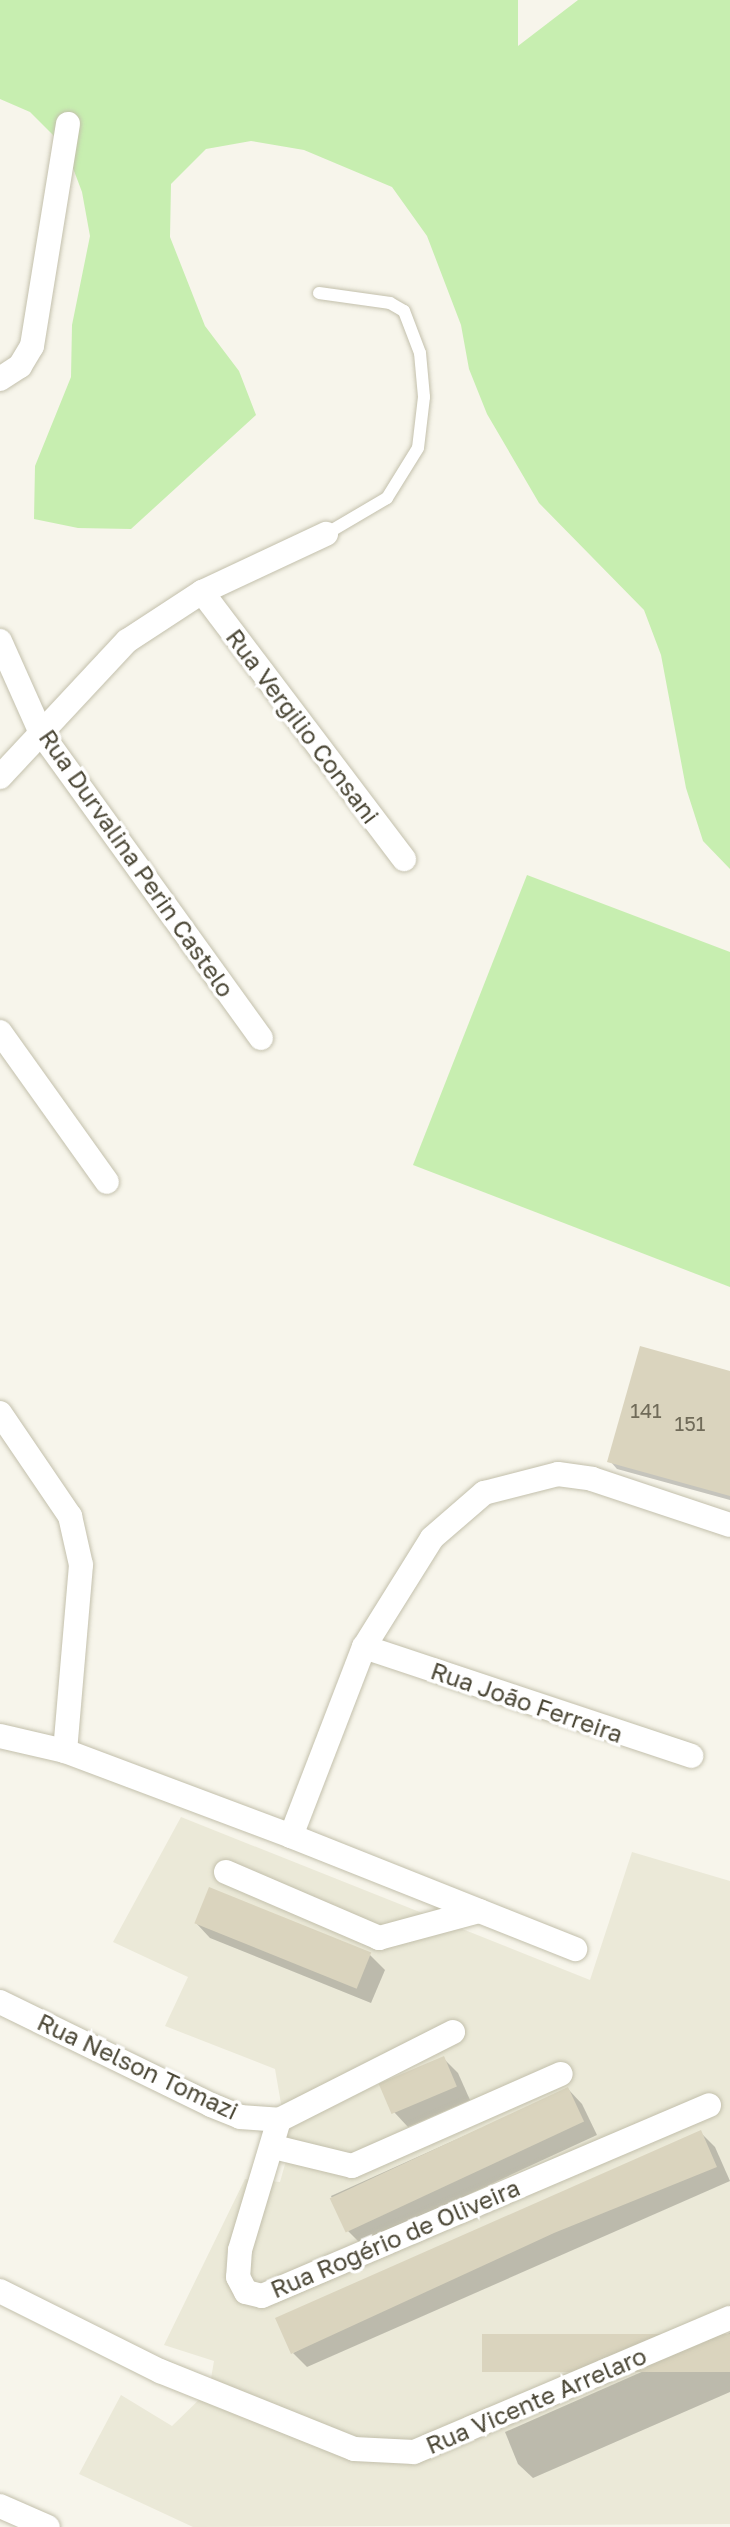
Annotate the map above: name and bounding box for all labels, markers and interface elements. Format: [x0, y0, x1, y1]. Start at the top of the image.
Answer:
street label: Rua Vergilio Consani [220, 623, 386, 829]
street label: Rua Durvalina Perin Castelo [33, 724, 241, 1002]
house number: 141 [630, 1398, 662, 1422]
house number: 151 [675, 1411, 705, 1435]
street label: Rua João Ferreira [427, 1656, 627, 1748]
street label: Rua Nelson Tomazi [33, 2007, 243, 2125]
street label: Rua Rogério de Oliveira [266, 2172, 524, 2304]
street label: Rua Vicente Arrelaro [421, 2340, 651, 2460]

